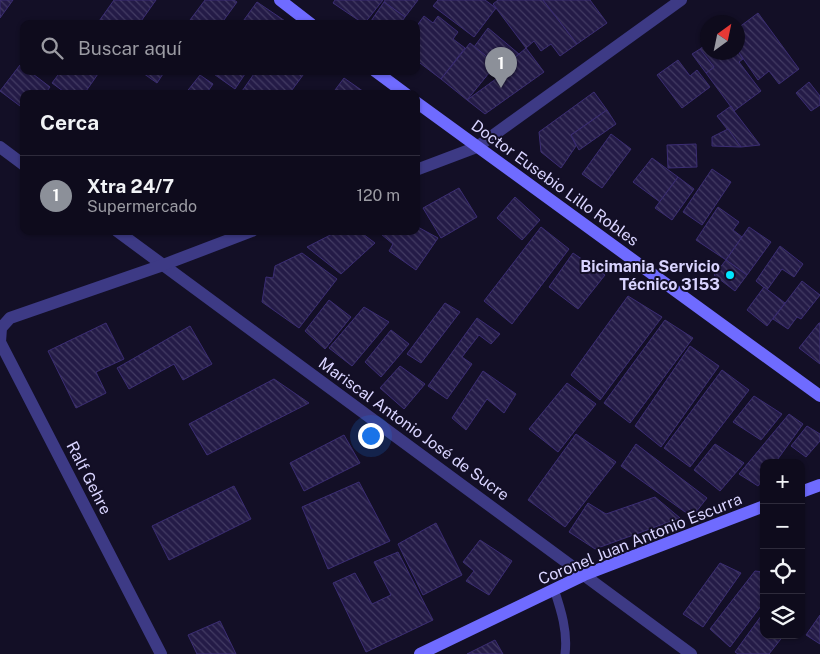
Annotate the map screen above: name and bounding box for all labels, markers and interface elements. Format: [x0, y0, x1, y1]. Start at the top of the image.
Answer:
north arrow [700, 15, 745, 60]
search box [20, 20, 420, 75]
icon: search [38, 34, 66, 62]
text: Buscar aquí [78, 37, 182, 59]
pin: 1 [485, 47, 517, 88]
text: Cerca [40, 110, 99, 135]
street label: Doctor Eusebio Lillo Robles [468, 116, 642, 250]
text: Xtra 24/7 [87, 175, 174, 197]
text: 1 [53, 186, 59, 205]
text: 120 m [356, 186, 400, 205]
text: Supermercado [87, 197, 197, 216]
place label: Bicimania Servicio Técnico 3153 [580, 257, 720, 294]
marker: Bicimania Servicio Técnico 3153 [724, 269, 736, 281]
street label: Mariscal Antonio José de Sucre [315, 353, 513, 505]
your location [358, 423, 384, 449]
street label: Ralf Gehre [63, 438, 115, 518]
map controls [760, 459, 805, 639]
button: + [760, 459, 805, 504]
street label: Coronel Juan Antonio Escurra [535, 489, 745, 589]
button: − [760, 504, 805, 549]
button: locate [760, 549, 805, 594]
button: layers [760, 594, 805, 639]

